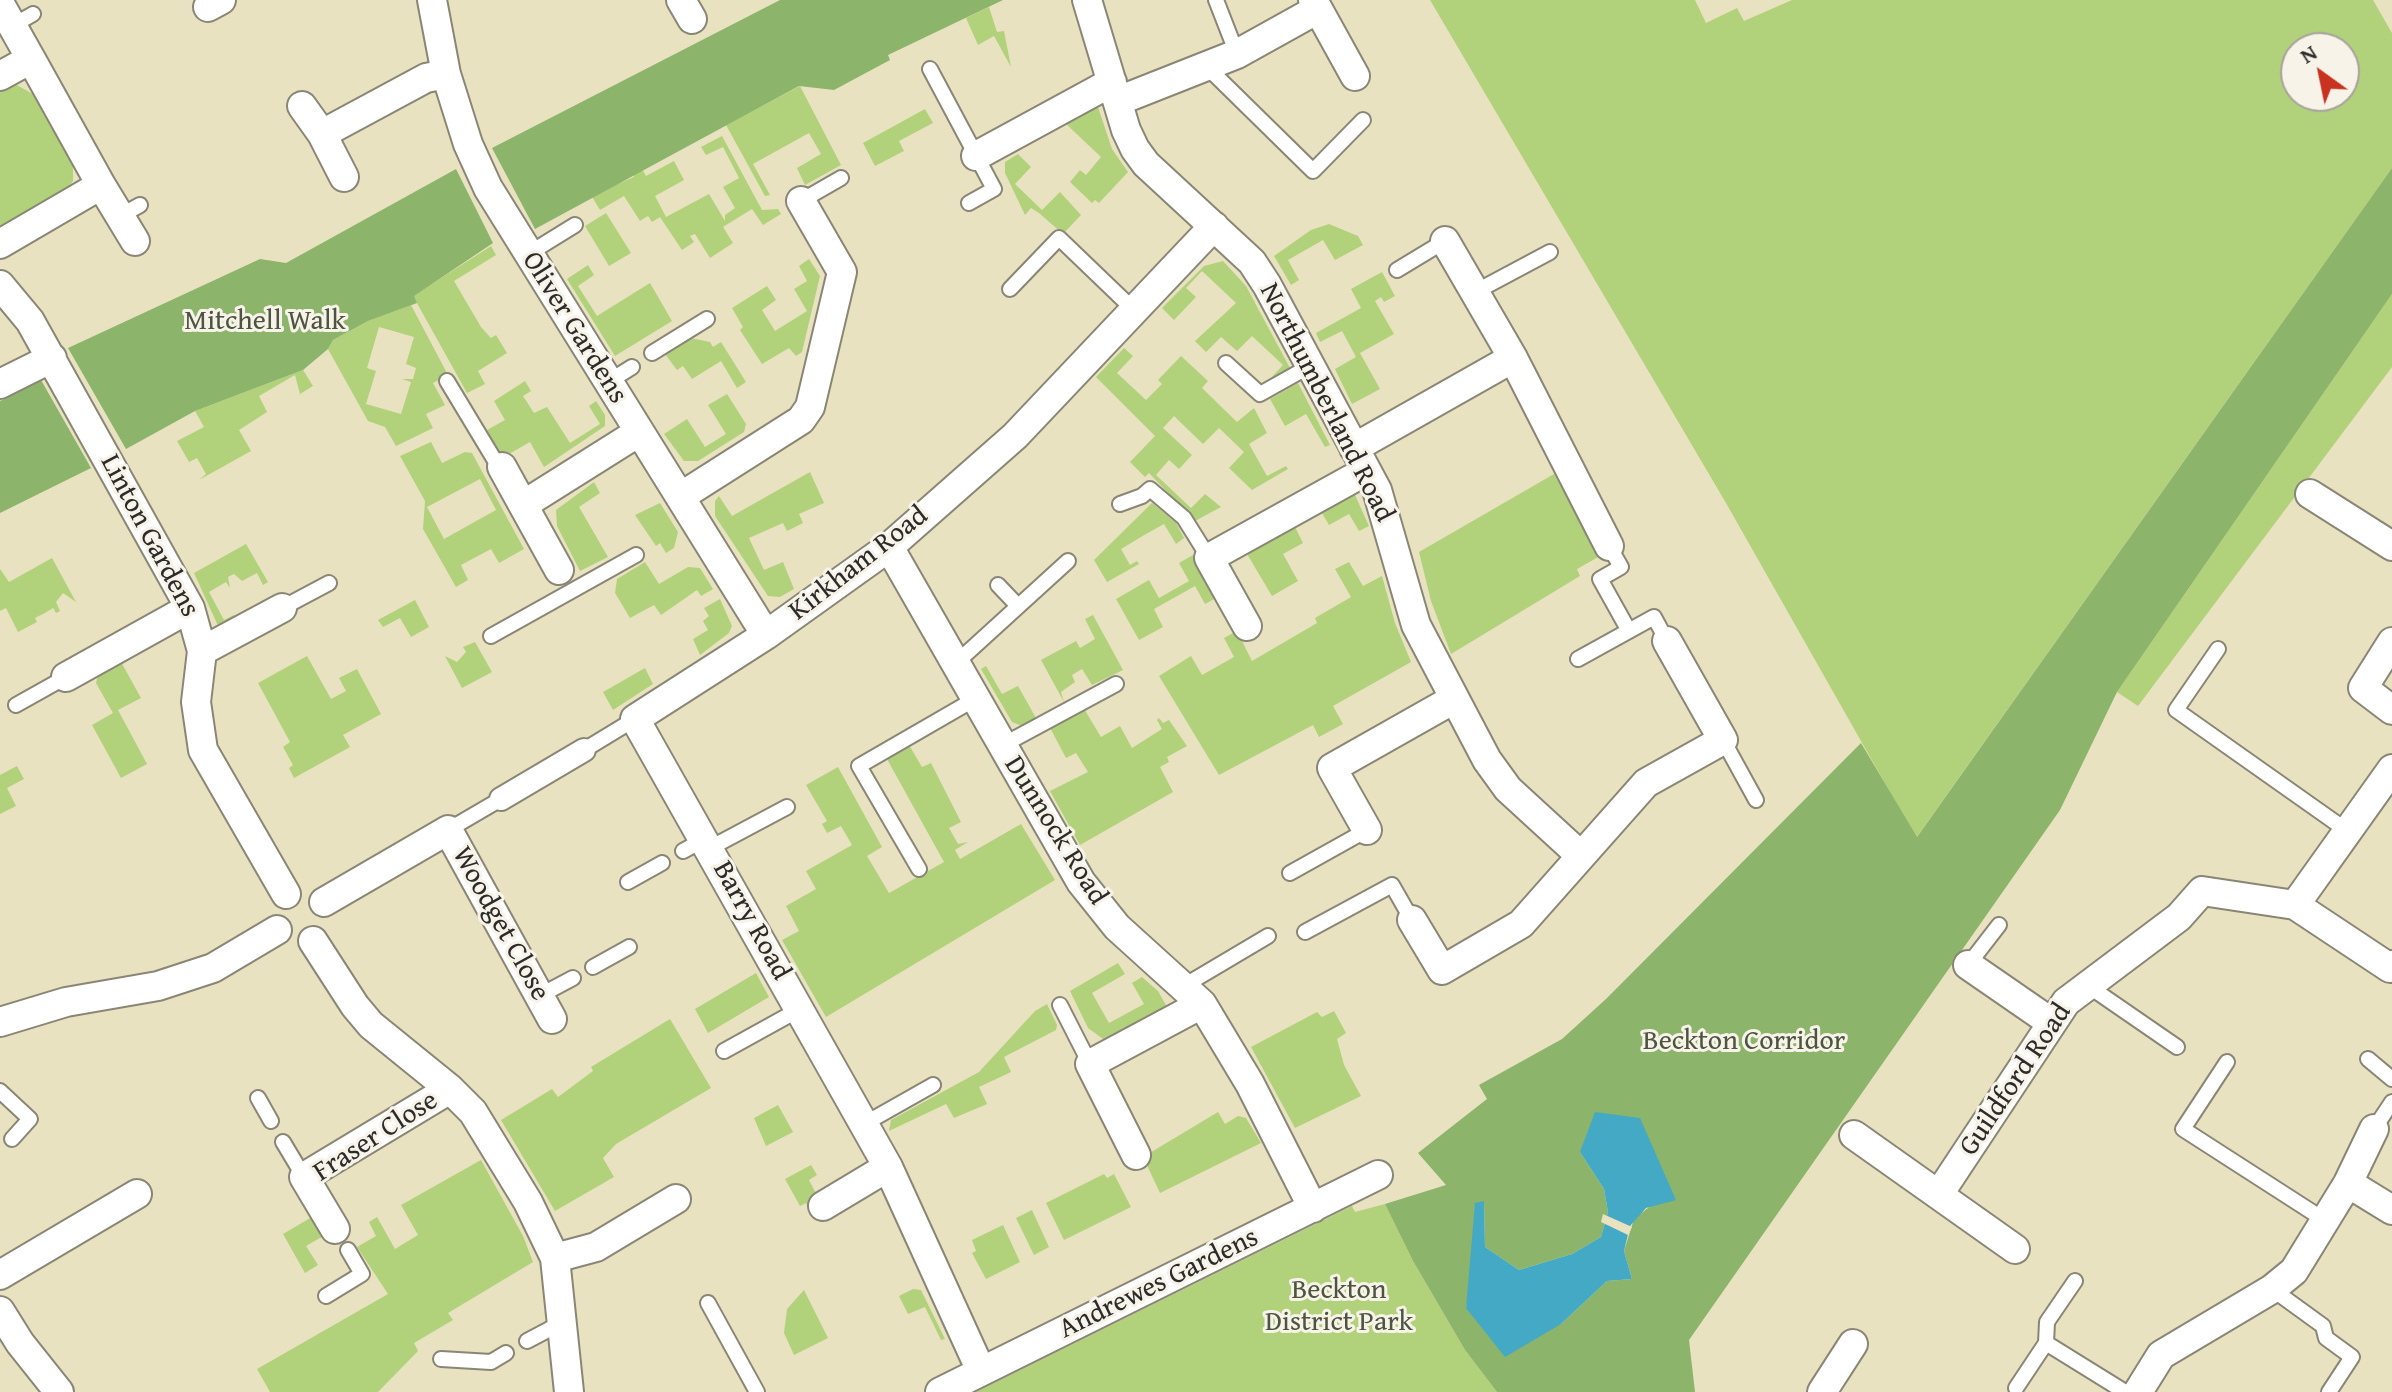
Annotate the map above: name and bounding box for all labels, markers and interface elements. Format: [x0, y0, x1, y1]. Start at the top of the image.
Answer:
north arrow [2280, 32, 2360, 112]
text: N [2293, 36, 2323, 71]
street label: Oliver Gardens [514, 246, 634, 410]
street label: Northumberland Road [1251, 278, 1401, 528]
park label: Mitchell Walk [184, 305, 346, 339]
street label: Linton Gardens [92, 449, 206, 623]
street label: Kirkham Road [783, 499, 935, 629]
street label: Dunnock Road [996, 751, 1114, 911]
street label: Woodget Close [444, 841, 556, 1007]
street label: Barry Road [705, 856, 797, 986]
street label: Guildford Road [1953, 997, 2079, 1163]
park label: Beckton Corridor [1643, 1025, 1845, 1059]
street label: Fraser Close [307, 1084, 445, 1190]
street label: Andrewes Gardens [1054, 1221, 1264, 1347]
park label: Beckton District Park [1265, 1274, 1413, 1340]

